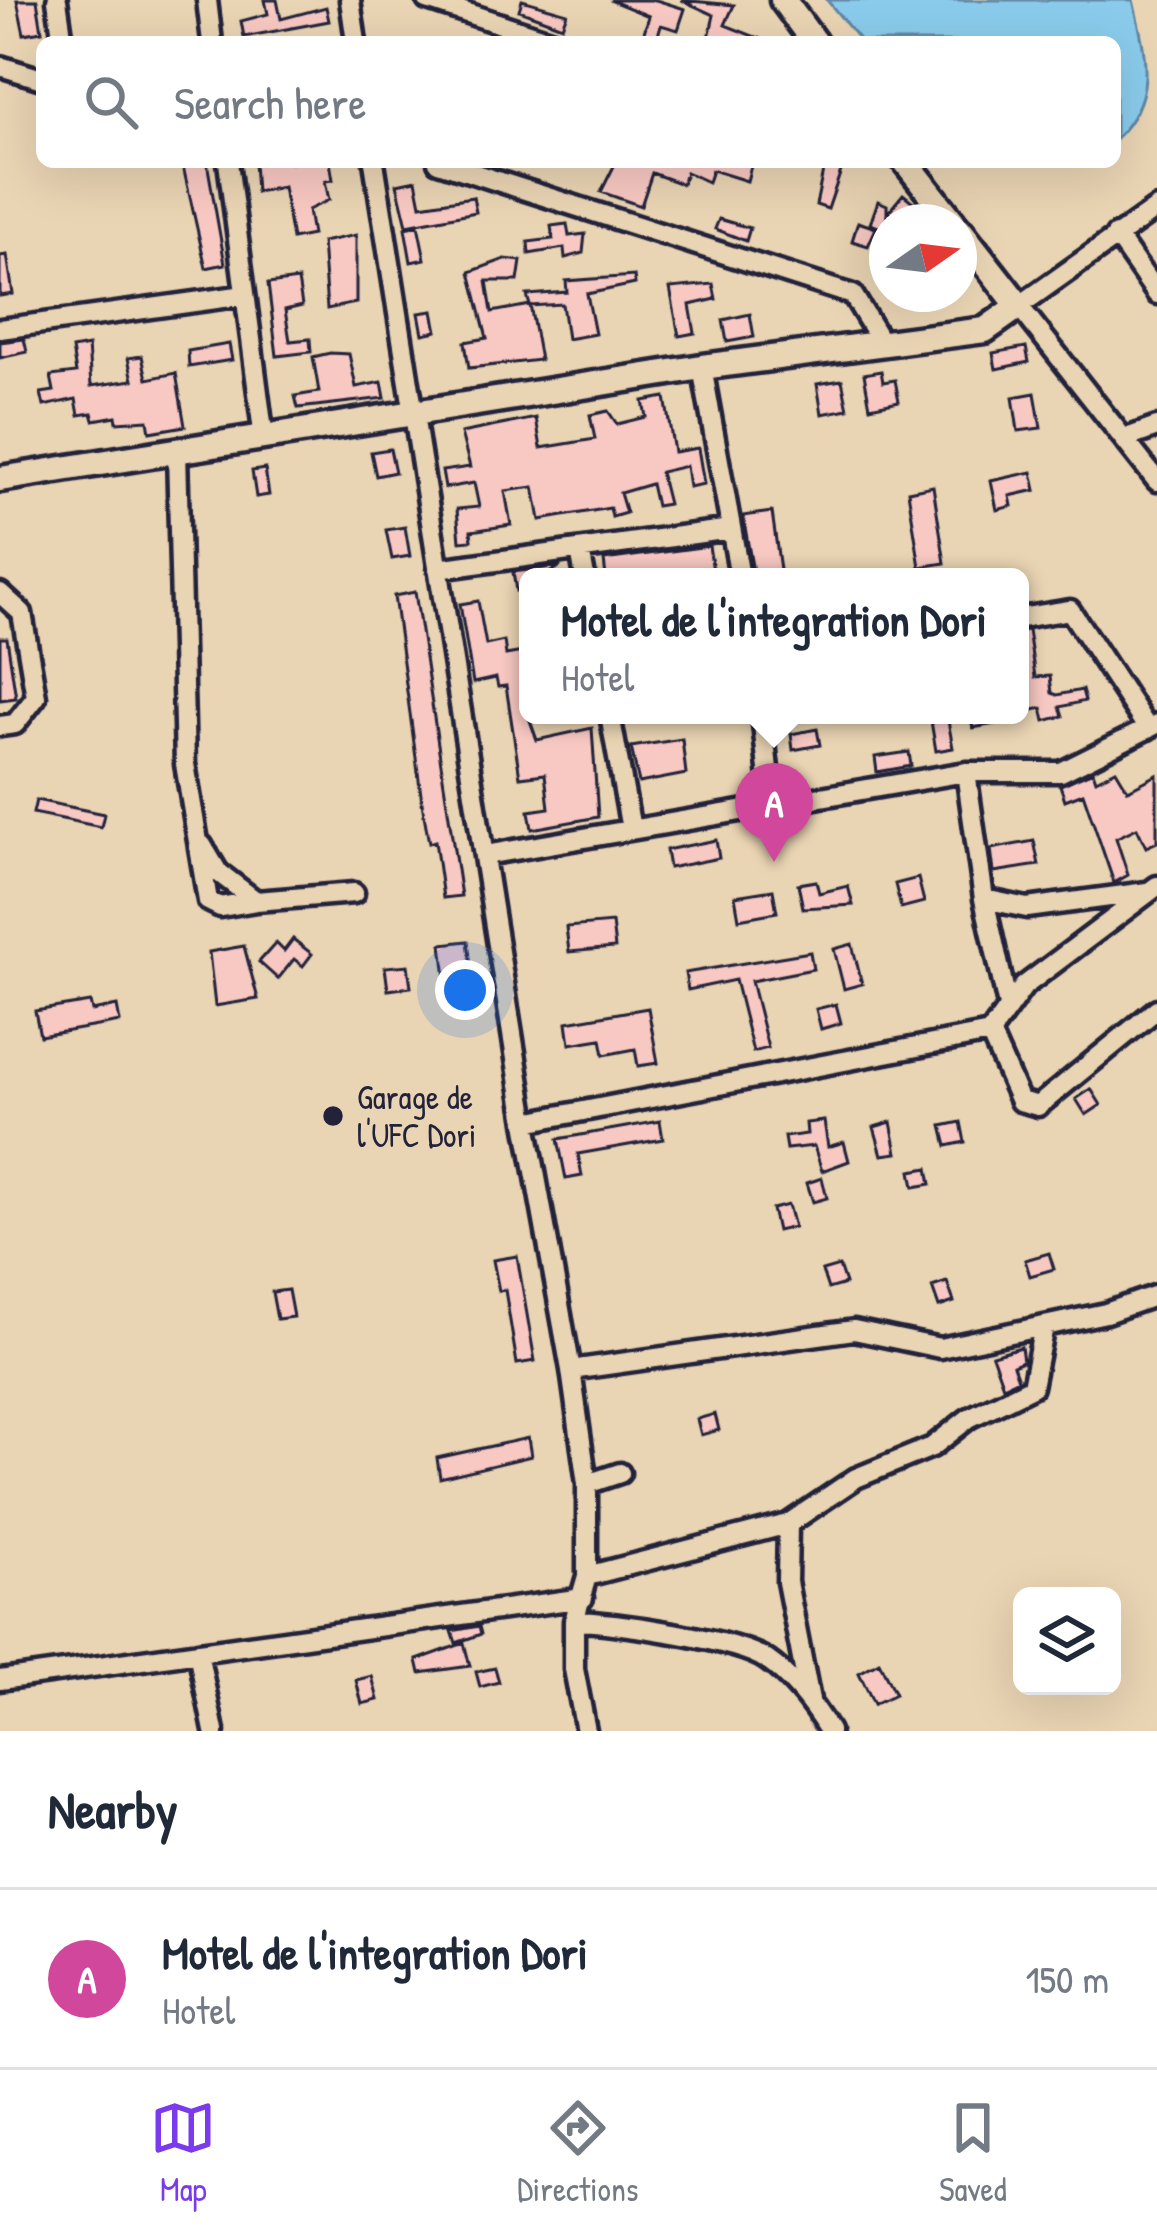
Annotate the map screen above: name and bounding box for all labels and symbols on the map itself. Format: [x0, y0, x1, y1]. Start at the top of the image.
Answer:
north arrow [869, 204, 977, 312]
pin: A [735, 763, 813, 862]
your location [435, 960, 495, 1020]
place label: Garage de l'UFC Dori [357, 1075, 476, 1157]
marker: Garage de l'UFC Dori [320, 1103, 346, 1129]

